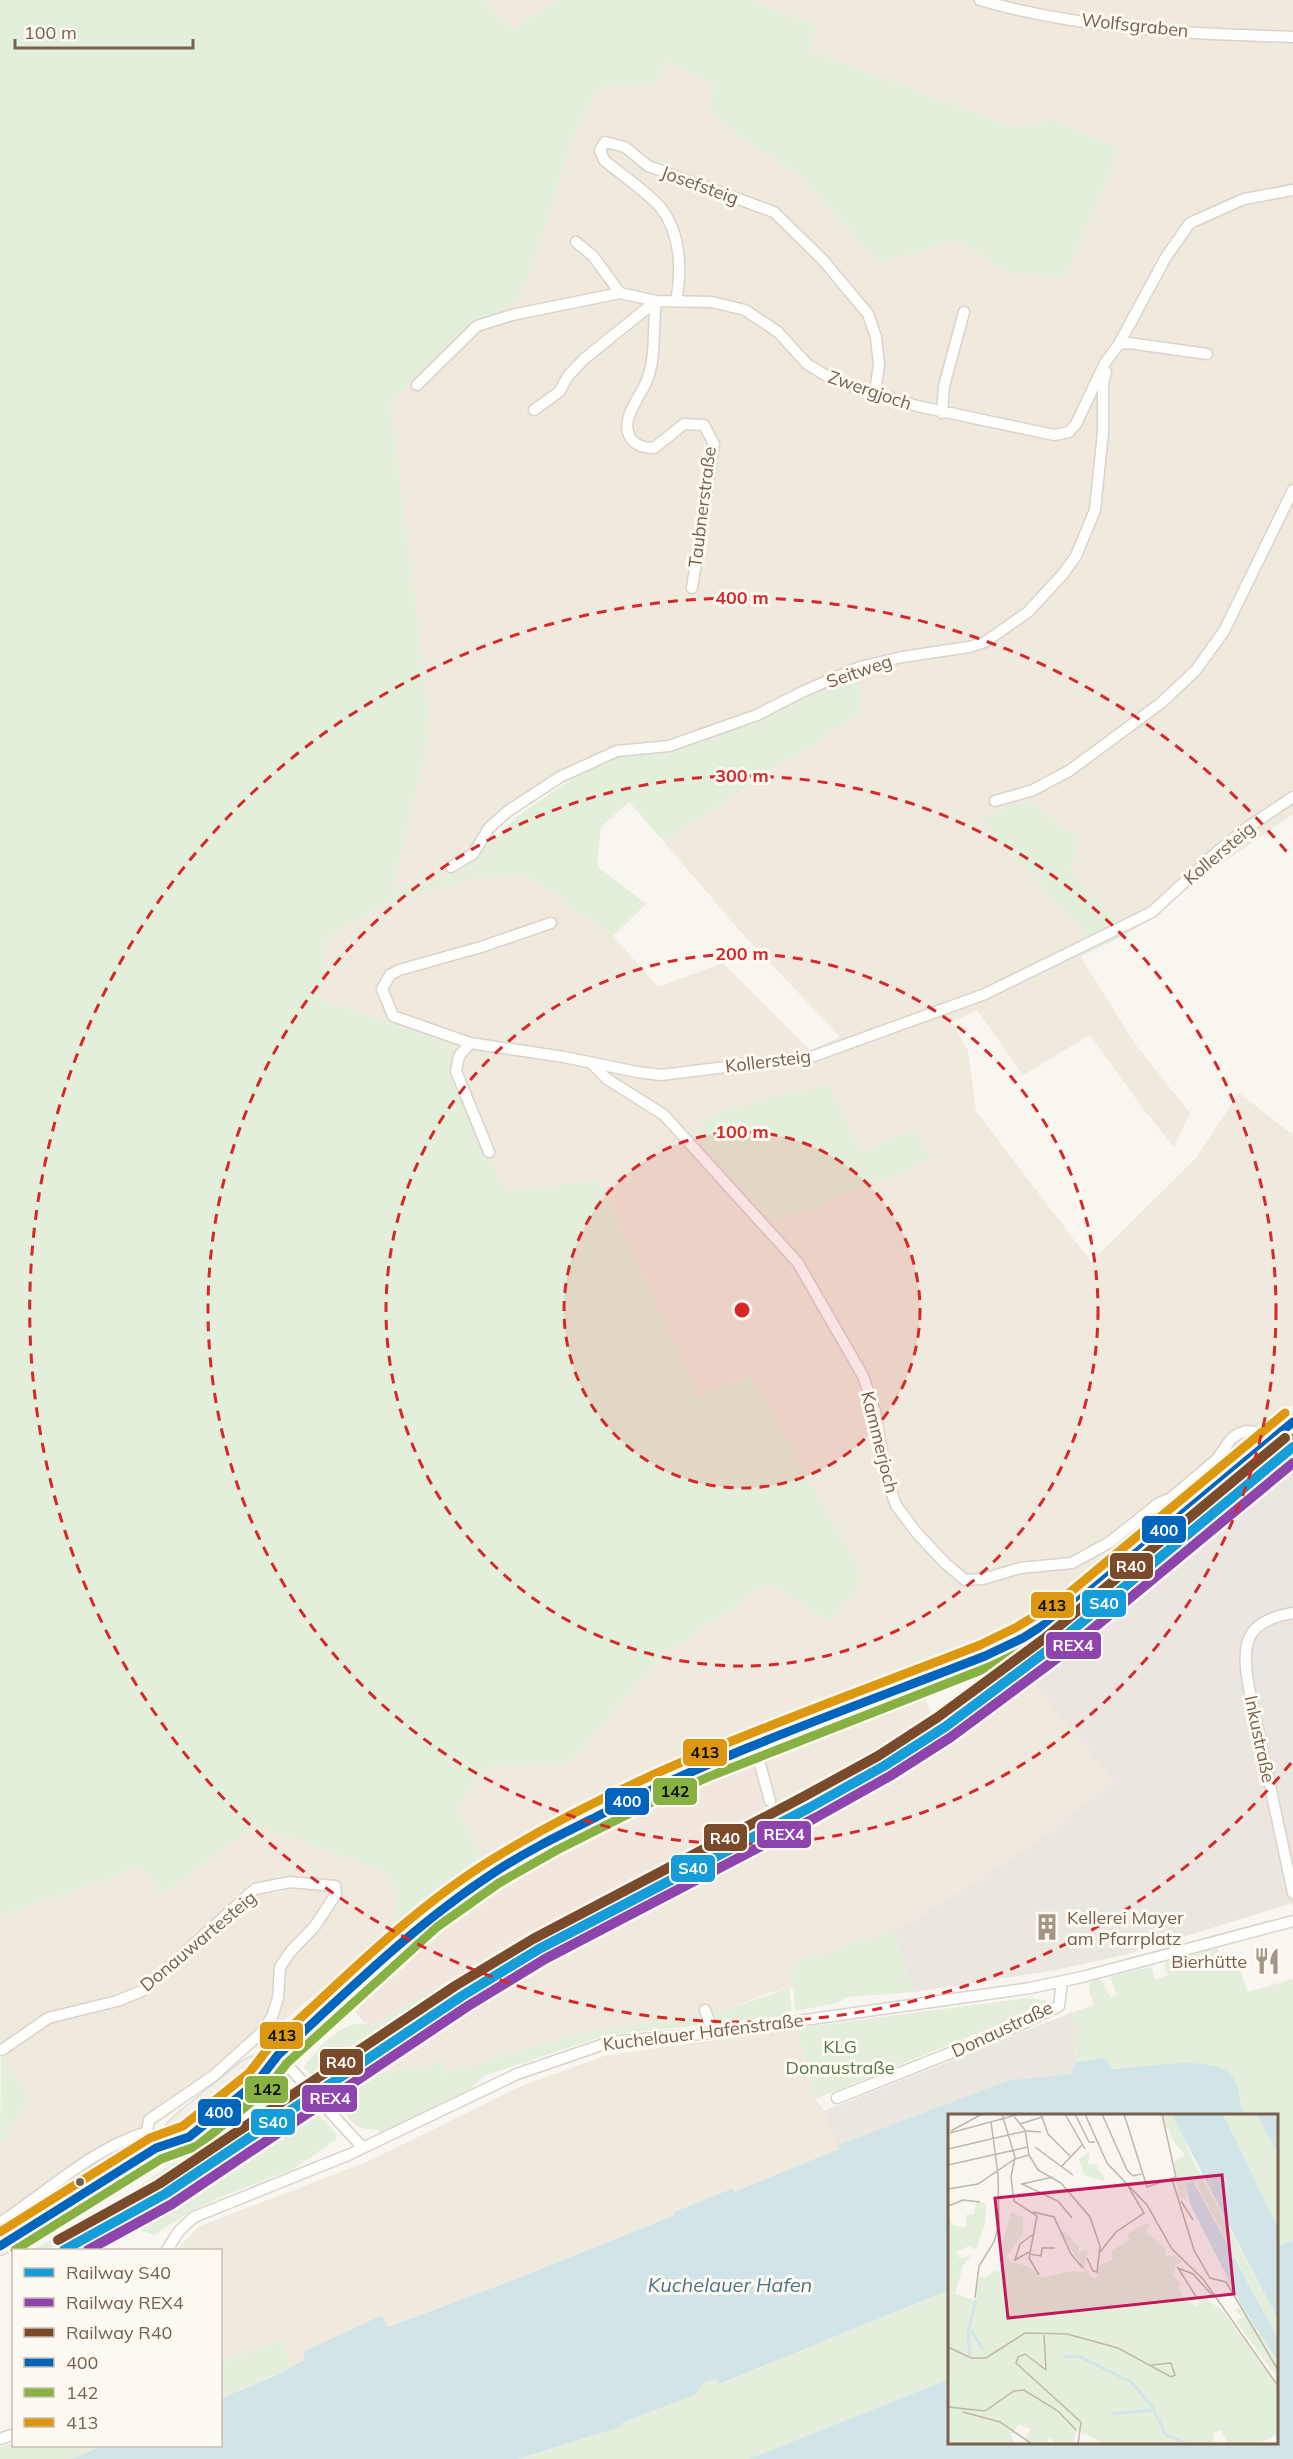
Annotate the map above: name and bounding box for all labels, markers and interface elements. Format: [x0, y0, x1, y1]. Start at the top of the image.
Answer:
street label: Wolfsgraben [1080, 8, 1190, 42]
scale bar [15, 12, 194, 50]
text: 100 m [24, 21, 77, 44]
street label: Josefsteig [658, 160, 742, 210]
street label: Zwergjoch [825, 365, 915, 415]
street label: Taubnerstraße [683, 445, 721, 569]
text: 400 m [715, 586, 769, 609]
street label: Seitweg [823, 649, 895, 693]
text: 300 m [715, 764, 769, 787]
street label: Kollersteig [1179, 816, 1259, 890]
text: 200 m [715, 942, 769, 965]
street label: Kollersteig [724, 1044, 812, 1078]
text: 100 m [715, 1120, 769, 1143]
centre of rings [732, 1300, 752, 1320]
street label: Kammerjoch [856, 1389, 904, 1495]
line badge: 400 [1141, 1515, 1187, 1544]
text: 400 [1150, 1520, 1178, 1540]
line badge: R40 [1109, 1552, 1154, 1580]
text: R40 [1116, 1556, 1146, 1576]
line badge: S40 [1081, 1589, 1127, 1618]
line badge: 413 [1030, 1591, 1075, 1619]
text: S40 [1089, 1593, 1119, 1613]
text: 413 [1038, 1595, 1066, 1615]
line badge: REX4 [1045, 1631, 1102, 1660]
text: REX4 [1052, 1635, 1094, 1655]
street label: Inkustraße [1240, 1693, 1280, 1785]
line badge: 413 [682, 1738, 728, 1767]
text: 413 [691, 1742, 719, 1762]
line badge: 142 [652, 1777, 698, 1806]
text: 142 [661, 1781, 689, 1801]
line badge: 400 [604, 1787, 650, 1816]
text: 400 [613, 1791, 641, 1811]
line badge: REX4 [756, 1820, 812, 1849]
line badge: R40 [703, 1823, 748, 1852]
text: REX4 [763, 1824, 805, 1844]
text: R40 [710, 1828, 740, 1848]
line badge: S40 [670, 1854, 716, 1883]
text: S40 [678, 1858, 708, 1878]
street label: Donauwartesteig [135, 1886, 261, 1996]
place label: Kellerei Mayer am Pfarrplatz [1067, 1906, 1184, 1950]
building icon: Kellerei Mayer am Pfarrplatz [1032, 1912, 1062, 1942]
restaurant icon: Bierhütte [1252, 1946, 1282, 1976]
place label: Bierhütte [1171, 1950, 1247, 1973]
street label: Donaustraße [948, 1996, 1056, 2062]
street label: Kuchelauer Hafenstraße [601, 2008, 805, 2056]
line badge: 413 [259, 2021, 304, 2050]
text: 413 [268, 2025, 296, 2045]
park label: KLG Donaustraße [785, 2035, 895, 2079]
line badge: R40 [319, 2048, 364, 2076]
text: R40 [326, 2052, 356, 2072]
line badge: 142 [244, 2075, 289, 2104]
text: 142 [253, 2079, 281, 2099]
line badge: REX4 [301, 2084, 358, 2113]
text: REX4 [309, 2088, 351, 2108]
line badge: 400 [197, 2098, 242, 2127]
text: 400 [205, 2102, 233, 2122]
line badge: S40 [250, 2108, 296, 2136]
text: S40 [258, 2112, 288, 2132]
inset map [948, 2114, 1278, 2444]
unlabelled marker [74, 2176, 86, 2188]
legend [12, 2249, 222, 2447]
text: Railway S40 [66, 2261, 171, 2284]
water label: Kuchelauer Hafen [648, 2272, 812, 2297]
text: Railway REX4 [66, 2291, 184, 2314]
text: Railway R40 [66, 2321, 172, 2344]
text: 400 [66, 2351, 98, 2374]
text: 142 [66, 2381, 98, 2404]
text: 413 [66, 2411, 98, 2434]

